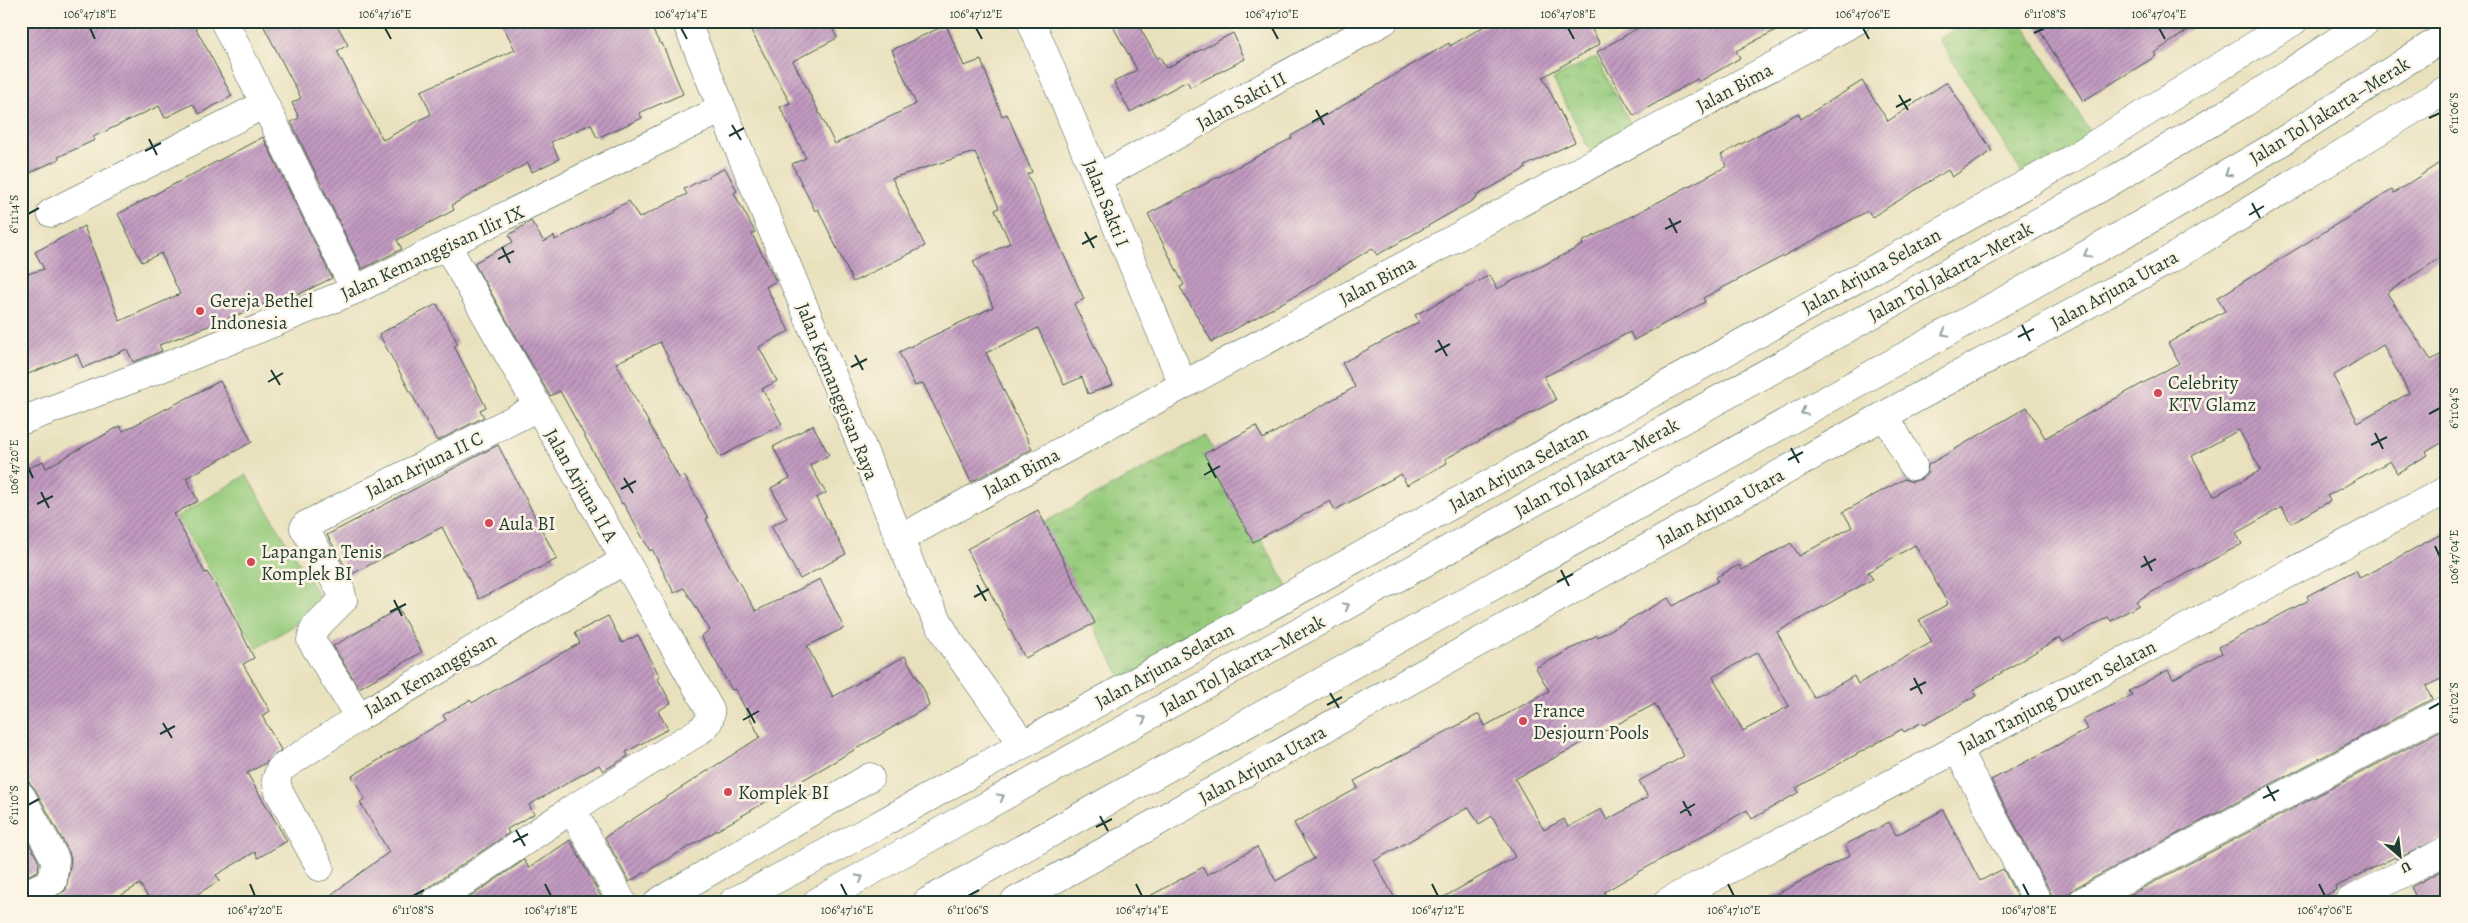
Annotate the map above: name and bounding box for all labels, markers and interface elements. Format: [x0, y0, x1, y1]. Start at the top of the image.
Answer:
text: 106°47'18"E [64, 6, 116, 22]
text: 106°47'16"E [359, 6, 411, 22]
text: 106°47'14"E [655, 6, 707, 22]
text: 106°47'12"E [950, 6, 1002, 22]
text: 106°47'10"E [1245, 6, 1299, 22]
text: 106°47'08"E [1540, 6, 1596, 22]
text: 106°47'06"E [1836, 6, 1890, 22]
text: 6°11'08"S [2024, 6, 2066, 22]
text: 106°47'04"E [2132, 6, 2186, 22]
street label: Jalan Tol Jakarta–Merak [2244, 51, 2415, 171]
street label: Jalan Bima [1692, 57, 1777, 119]
street label: Jalan Sakti II [1192, 65, 1291, 136]
text: 6°11'06"S [2446, 92, 2462, 134]
street label: Jalan Sakti I [1077, 156, 1135, 251]
one-way arrow [2225, 167, 2234, 177]
text: 6°11'14"S [6, 195, 22, 233]
street label: Jalan Kemanggisan Ilir IX [337, 199, 529, 307]
street label: Jalan Tol Jakarta–Merak [1863, 215, 2038, 328]
street label: Jalan Arjuna Selatan [1797, 222, 1946, 320]
street label: Jalan Arjuna Utara [2046, 244, 2183, 336]
one-way arrow [2084, 248, 2093, 258]
street label: Jalan Bima [1335, 250, 1420, 312]
place label: Gereja Bethel Indonesia [210, 288, 313, 336]
street label: Jalan Kemanggisan Raya [790, 299, 885, 484]
marker: Gereja Bethel Indonesia [194, 305, 206, 317]
one-way arrow [1942, 327, 1951, 337]
place label: Celebrity KTV Glamz [2168, 370, 2256, 418]
marker: Celebrity KTV Glamz [2152, 387, 2164, 399]
text: 6°11'04"S [2446, 387, 2462, 429]
one-way arrow [1800, 406, 1809, 416]
street label: Jalan Tol Jakarta–Merak [1509, 411, 1684, 524]
street label: Jalan Arjuna Selatan [1444, 420, 1593, 518]
street label: Jalan Arjuna II A [538, 424, 625, 548]
street label: Jalan Arjuna II C [361, 425, 487, 505]
text: 106°47'20"E [6, 439, 22, 495]
street label: Jalan Bima [979, 442, 1064, 504]
street label: Jalan Arjuna Utara [1652, 462, 1789, 554]
place label: Aula BI [498, 511, 555, 537]
marker: Aula BI [483, 517, 495, 529]
text: 106°47'04"E [2446, 530, 2462, 584]
place label: Lapangan Tenis Komplek BI [261, 539, 382, 587]
marker: Lapangan Tenis Komplek BI [245, 556, 257, 568]
one-way arrow [1341, 602, 1350, 612]
street label: Jalan Tol Jakarta–Merak [1155, 608, 1330, 721]
street label: Jalan Arjuna Selatan [1090, 617, 1239, 715]
street label: Jalan Kemanggisan [360, 627, 501, 723]
street label: Jalan Tanjung Duren Selatan [1954, 634, 2161, 760]
text: 6°11'02"S [2446, 682, 2462, 724]
place label: France Desjourn Pools [1533, 698, 1649, 746]
one-way arrow [1138, 715, 1147, 725]
marker: France Desjourn Pools [1517, 715, 1529, 727]
street label: Jalan Arjuna Utara [1194, 719, 1331, 811]
place label: Komplek BI [738, 780, 829, 806]
text: 6°11'10"S [6, 785, 22, 825]
marker: Komplek BI [722, 786, 734, 798]
one-way arrow [996, 794, 1005, 804]
north arrow [2376, 830, 2426, 880]
text: U [2397, 856, 2414, 878]
one-way arrow [854, 874, 863, 884]
text: 106°47'20"E [227, 902, 283, 918]
text: 6°11'08"S [392, 902, 434, 918]
text: 106°47'18"E [525, 902, 577, 918]
text: 106°47'16"E [821, 902, 873, 918]
text: 6°11'06"S [947, 902, 989, 918]
text: 106°47'14"E [1116, 902, 1168, 918]
text: 106°47'12"E [1412, 902, 1464, 918]
text: 106°47'10"E [1707, 902, 1761, 918]
text: 106°47'08"E [2001, 902, 2057, 918]
text: 106°47'06"E [2298, 902, 2352, 918]

